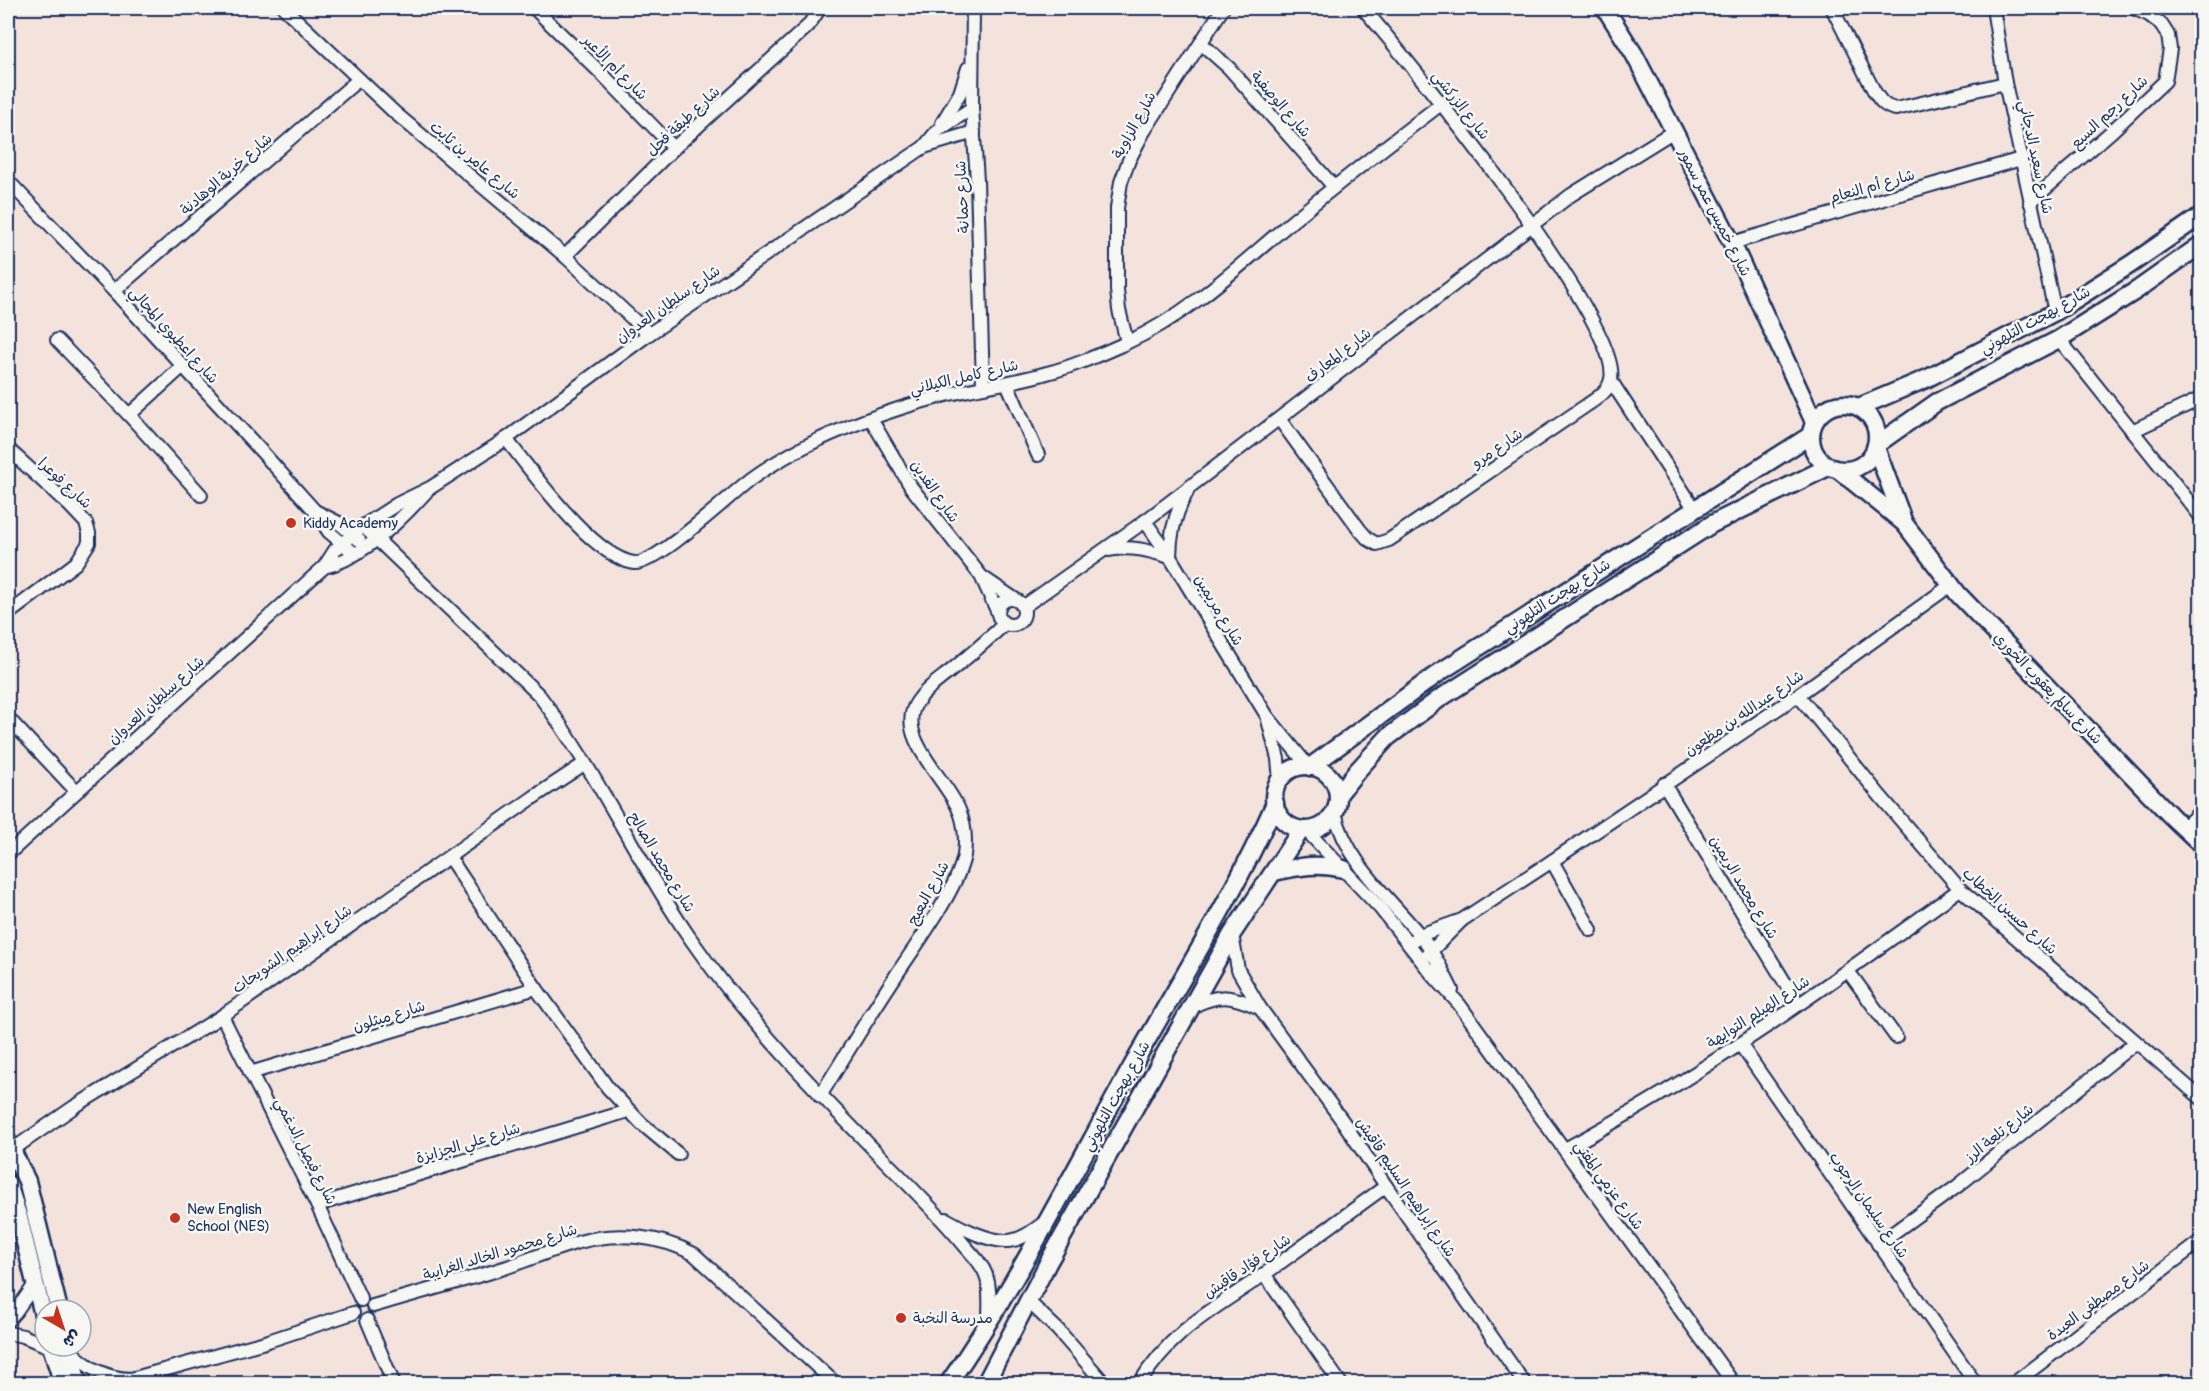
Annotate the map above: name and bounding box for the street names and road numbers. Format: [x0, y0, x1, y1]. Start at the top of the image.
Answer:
street label: شارع أم الأعبر [576, 28, 652, 105]
street label: شارع الوصفية [1247, 67, 1315, 142]
street label: شارع الزركشي [1425, 67, 1494, 146]
street label: شارع رجم السبع [2067, 72, 2153, 155]
street label: شارع طبقة فحل [642, 82, 724, 160]
street label: شارع الزاوية [1108, 88, 1161, 162]
street label: شارع سعيد الدجاني [2011, 98, 2057, 216]
street label: شارع عامر بن ثابت [426, 117, 524, 204]
street label: شارع خربة الوهادنة [176, 129, 276, 219]
street label: شارع خميس عمر سمور [1674, 144, 1755, 280]
street label: شارع حمانة [951, 160, 974, 234]
street label: شارع أم النعام [1827, 165, 1918, 210]
street label: شارع سلطان العدوان [612, 261, 724, 347]
street label: شارع بهجت التلهوني [1977, 282, 2095, 361]
street label: شارع اعطيوي المجالي [123, 283, 222, 390]
street label: شارع المعارف [1301, 324, 1375, 387]
street label: شارع كامل الكيلاني [908, 356, 1021, 402]
street label: شارع مرو [1467, 424, 1526, 473]
street label: شارع فوعرا [34, 454, 96, 513]
street label: شارع الفدين [906, 456, 963, 526]
street label: شارع بهجت التلهوني [1500, 555, 1616, 640]
street label: شارع مريمين [1190, 571, 1247, 649]
street label: شارع سالم يعقوب الخوري [1988, 628, 2106, 749]
street label: شارع سلطان العدوان [104, 652, 208, 749]
street label: شارع عبدالله بن مظعون [1681, 666, 1808, 760]
street label: شارع محمد الصالح [624, 809, 699, 916]
street label: شارع محمد الريمين [1705, 832, 1782, 943]
street label: شارع البعيج [903, 858, 954, 928]
street label: شارع حسين الخطاب [1958, 864, 2061, 959]
street label: شارع إبراهيم الشويحات [229, 901, 357, 1000]
street label: شارع الهيلم التوايهة [1703, 972, 1814, 1054]
street label: شارع ميثلون [351, 997, 428, 1036]
street label: شارع بهجت التلهوني [1078, 1038, 1157, 1156]
street label: شارع فيصل الدغمي [268, 1094, 341, 1209]
street label: شارع تلعة الرز [1960, 1100, 2038, 1168]
street label: شارع إبراهيم السليم قاقيش [1350, 1114, 1460, 1262]
street label: شارع علي الجزايزة [414, 1119, 523, 1171]
street label: شارع عزمي المفتي [1567, 1137, 1647, 1236]
street label: شارع سليمان الرجوب [1825, 1148, 1912, 1262]
street label: شارع محمود الخالد الغرايبة [421, 1220, 580, 1285]
street label: شارع فؤاد قاقيش [1200, 1230, 1295, 1303]
street label: شارع مصطفى العيدة [2043, 1256, 2153, 1345]

